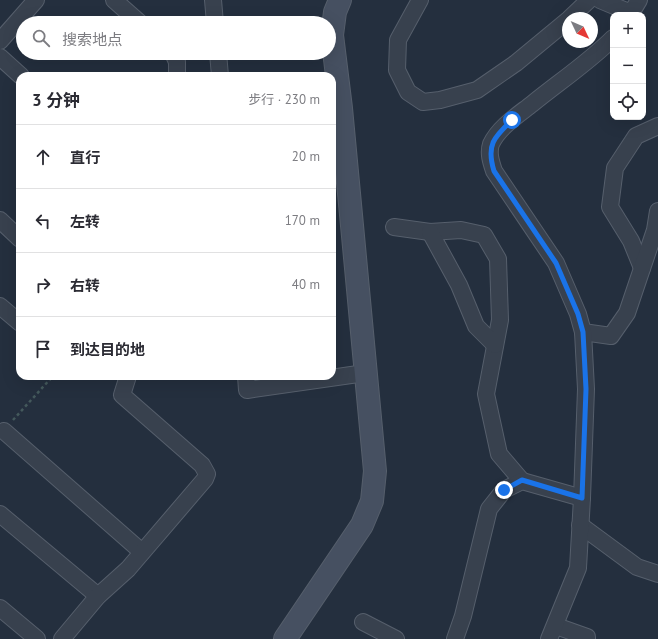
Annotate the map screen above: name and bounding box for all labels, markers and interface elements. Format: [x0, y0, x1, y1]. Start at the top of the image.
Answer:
north arrow [562, 12, 598, 48]
map controls [610, 12, 646, 120]
button: + [610, 12, 646, 48]
search box [16, 16, 336, 60]
icon: search [30, 27, 52, 49]
text: 搜索地点 [62, 30, 122, 49]
button: − [610, 48, 646, 84]
button: locate [610, 84, 646, 120]
text: 3 分钟 [32, 89, 80, 111]
text: 步行 · 230 m [248, 91, 320, 108]
route start [503, 111, 521, 129]
icon: ahead [32, 146, 54, 168]
text: 直行 [70, 148, 100, 167]
text: 20 m [292, 148, 320, 165]
icon: left [32, 210, 54, 232]
text: 左转 [70, 212, 100, 231]
text: 170 m [285, 212, 320, 229]
icon: right [32, 274, 54, 296]
text: 右转 [70, 276, 100, 295]
text: 40 m [292, 276, 320, 293]
icon: arrive [32, 338, 54, 360]
text: 到达目的地 [70, 340, 145, 359]
route end [495, 481, 513, 499]

